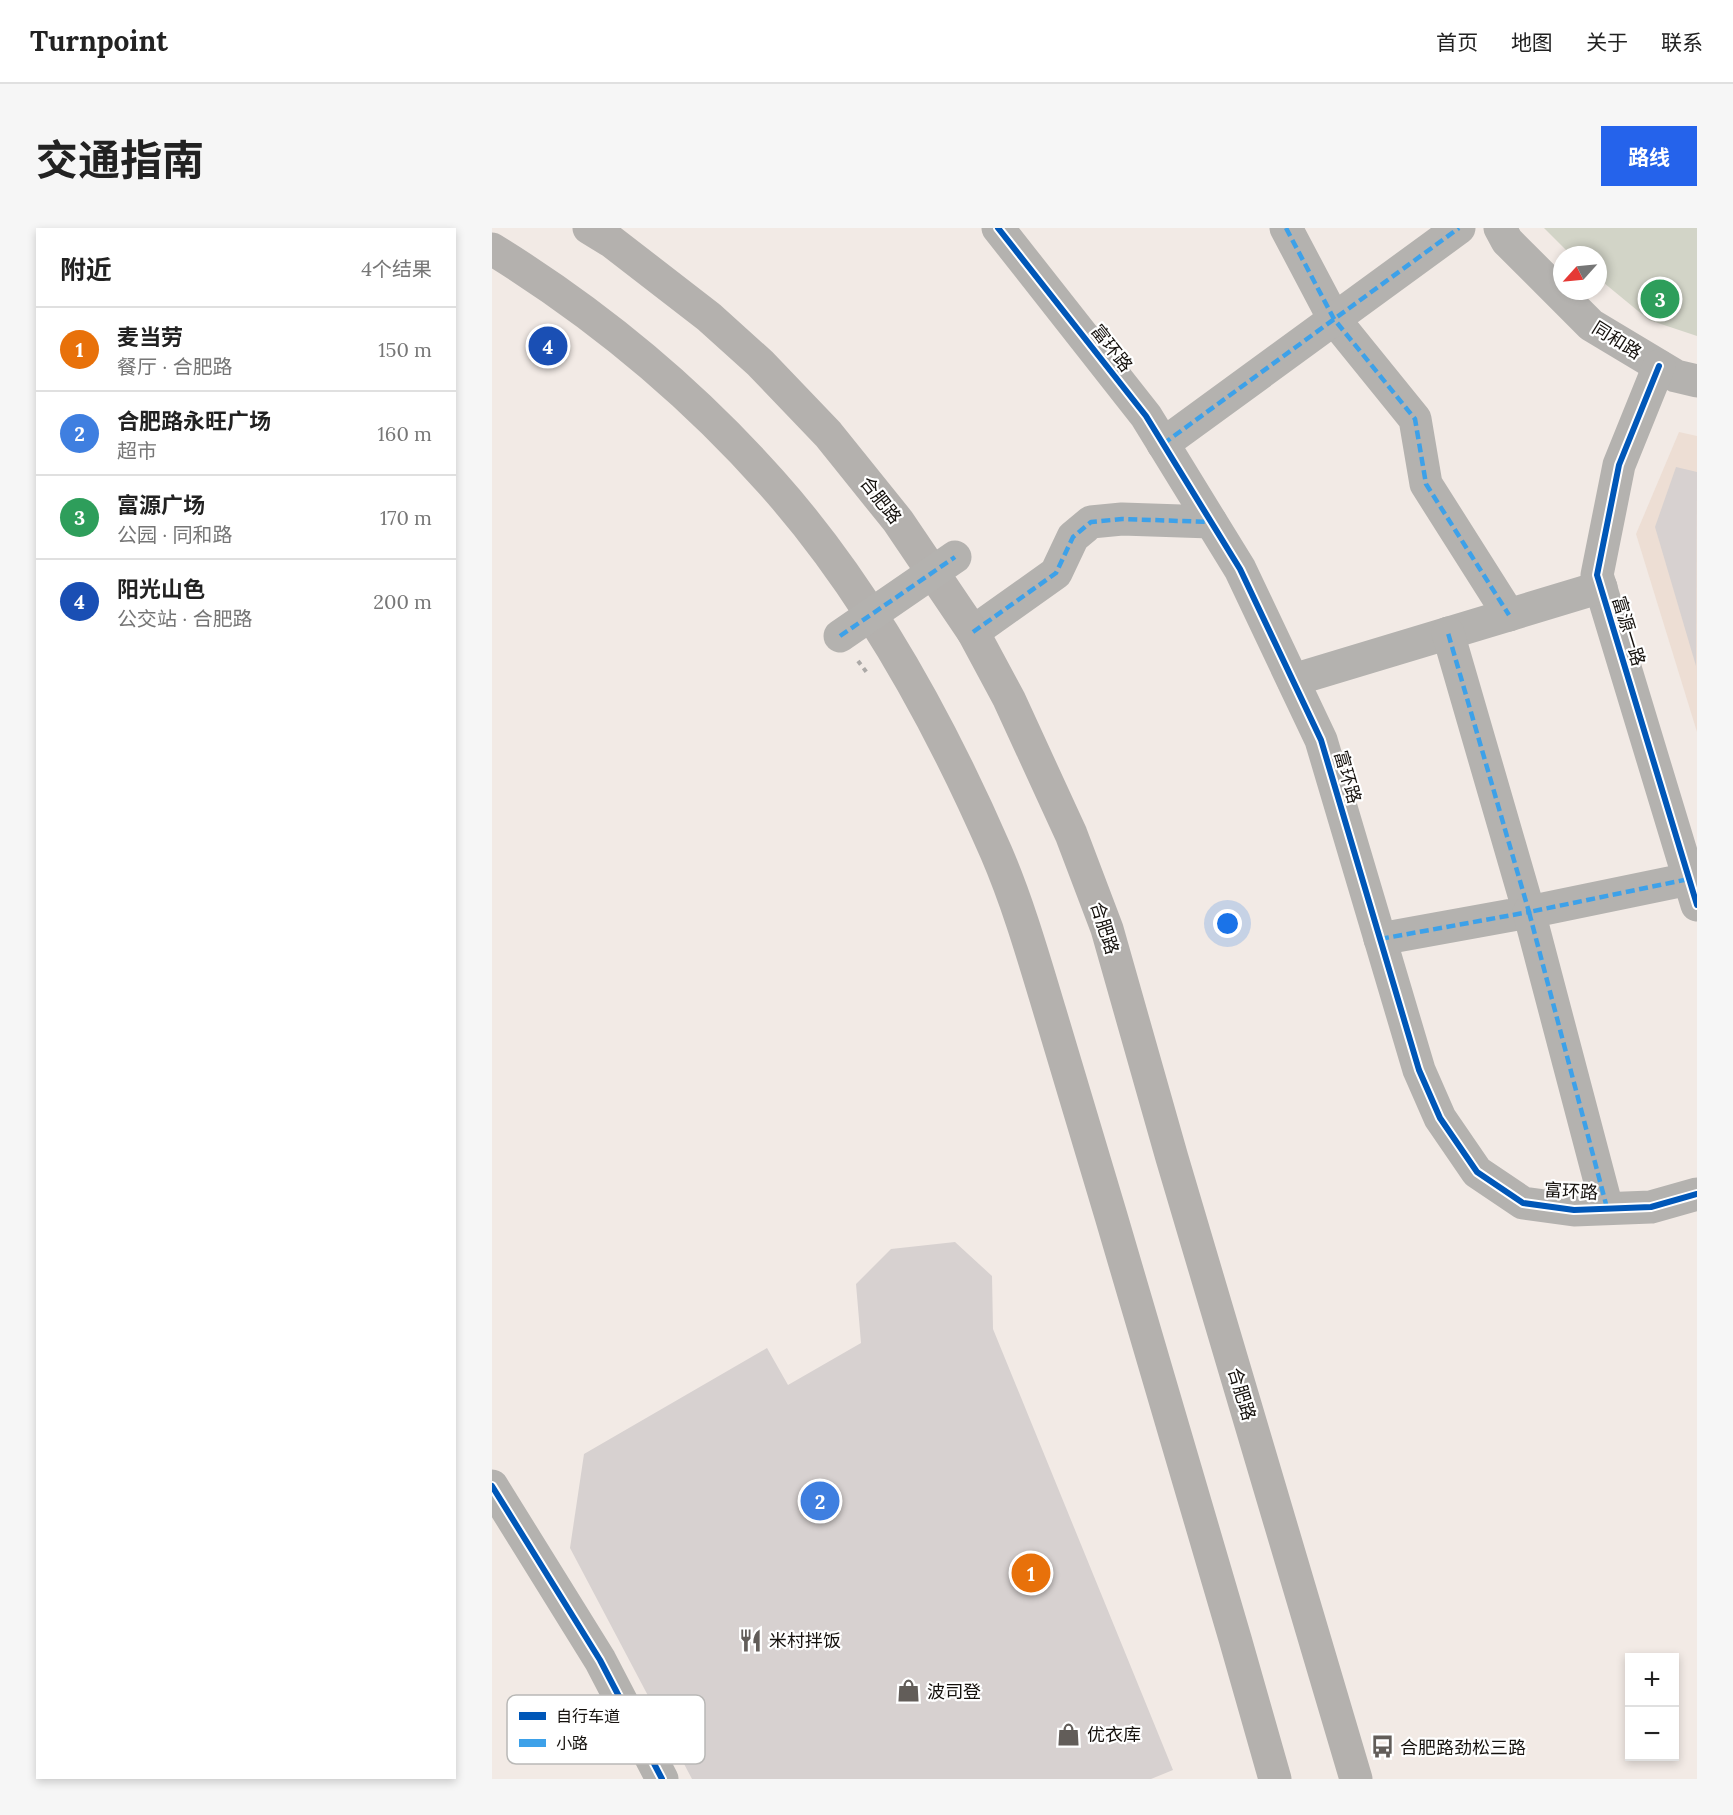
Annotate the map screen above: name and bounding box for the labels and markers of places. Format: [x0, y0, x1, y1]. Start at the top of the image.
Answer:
pin: 3 [1640, 276, 1680, 322]
pin: 4 [528, 324, 568, 368]
pin: 2 [800, 1478, 840, 1524]
pin: 1 [1012, 1550, 1050, 1596]
restaurant icon: 米村拌饭 [738, 1627, 764, 1653]
place label: 米村拌饭 [769, 1629, 841, 1652]
shop icon: 波司登 [896, 1678, 922, 1704]
place label: 波司登 [927, 1680, 981, 1703]
shop icon: 优衣库 [1056, 1721, 1082, 1747]
place label: 优衣库 [1087, 1723, 1141, 1746]
bus stop icon: 合肥路劲松三路 [1369, 1734, 1395, 1760]
place label: 合肥路劲松三路 [1400, 1736, 1526, 1759]

